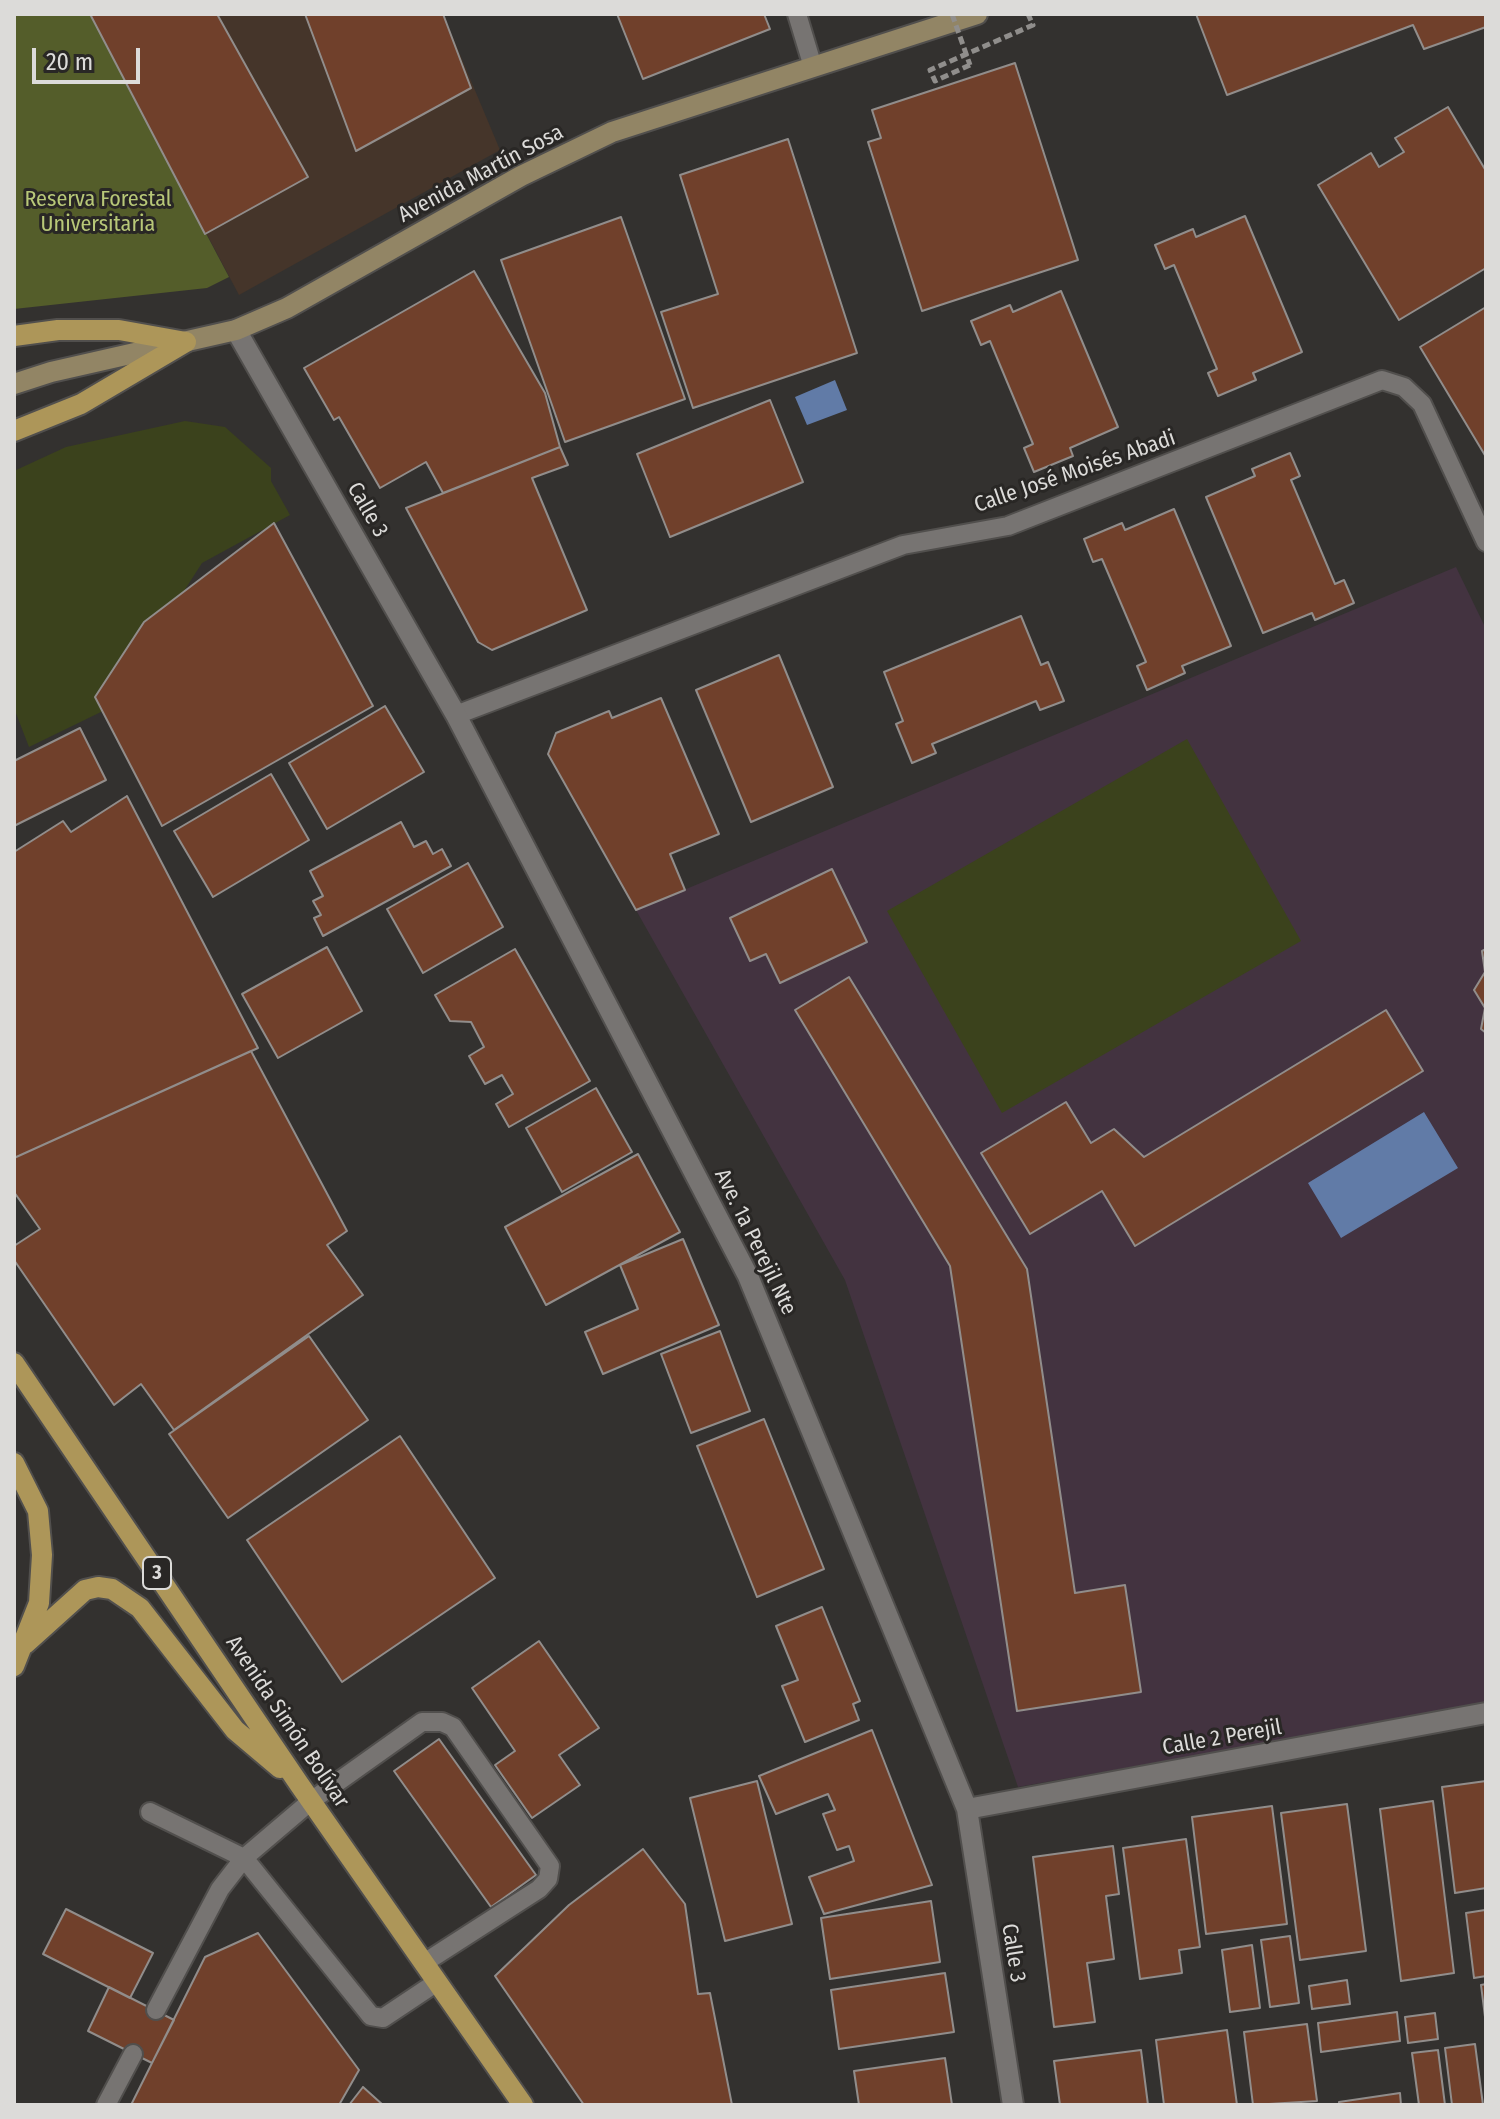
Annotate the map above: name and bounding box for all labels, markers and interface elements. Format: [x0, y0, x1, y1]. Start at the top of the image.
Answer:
scale bar [36, 32, 144, 82]
text: 20 m [46, 48, 93, 76]
street label: Avenida Martín Sosa [394, 119, 568, 229]
park label: Reserva Forestal Universitaria [24, 187, 172, 238]
street label: Calle José Moisés Abadi [971, 425, 1179, 519]
street label: Calle 3 [341, 478, 393, 542]
street label: Ave. 1a Perejil Nte [708, 1165, 802, 1319]
road number: 3 [143, 1557, 171, 1589]
street label: Avenida Simón Bolívar [220, 1631, 354, 1813]
street label: Calle 2 Perejil [1160, 1715, 1284, 1761]
street label: Calle 3 [995, 1922, 1031, 1984]

